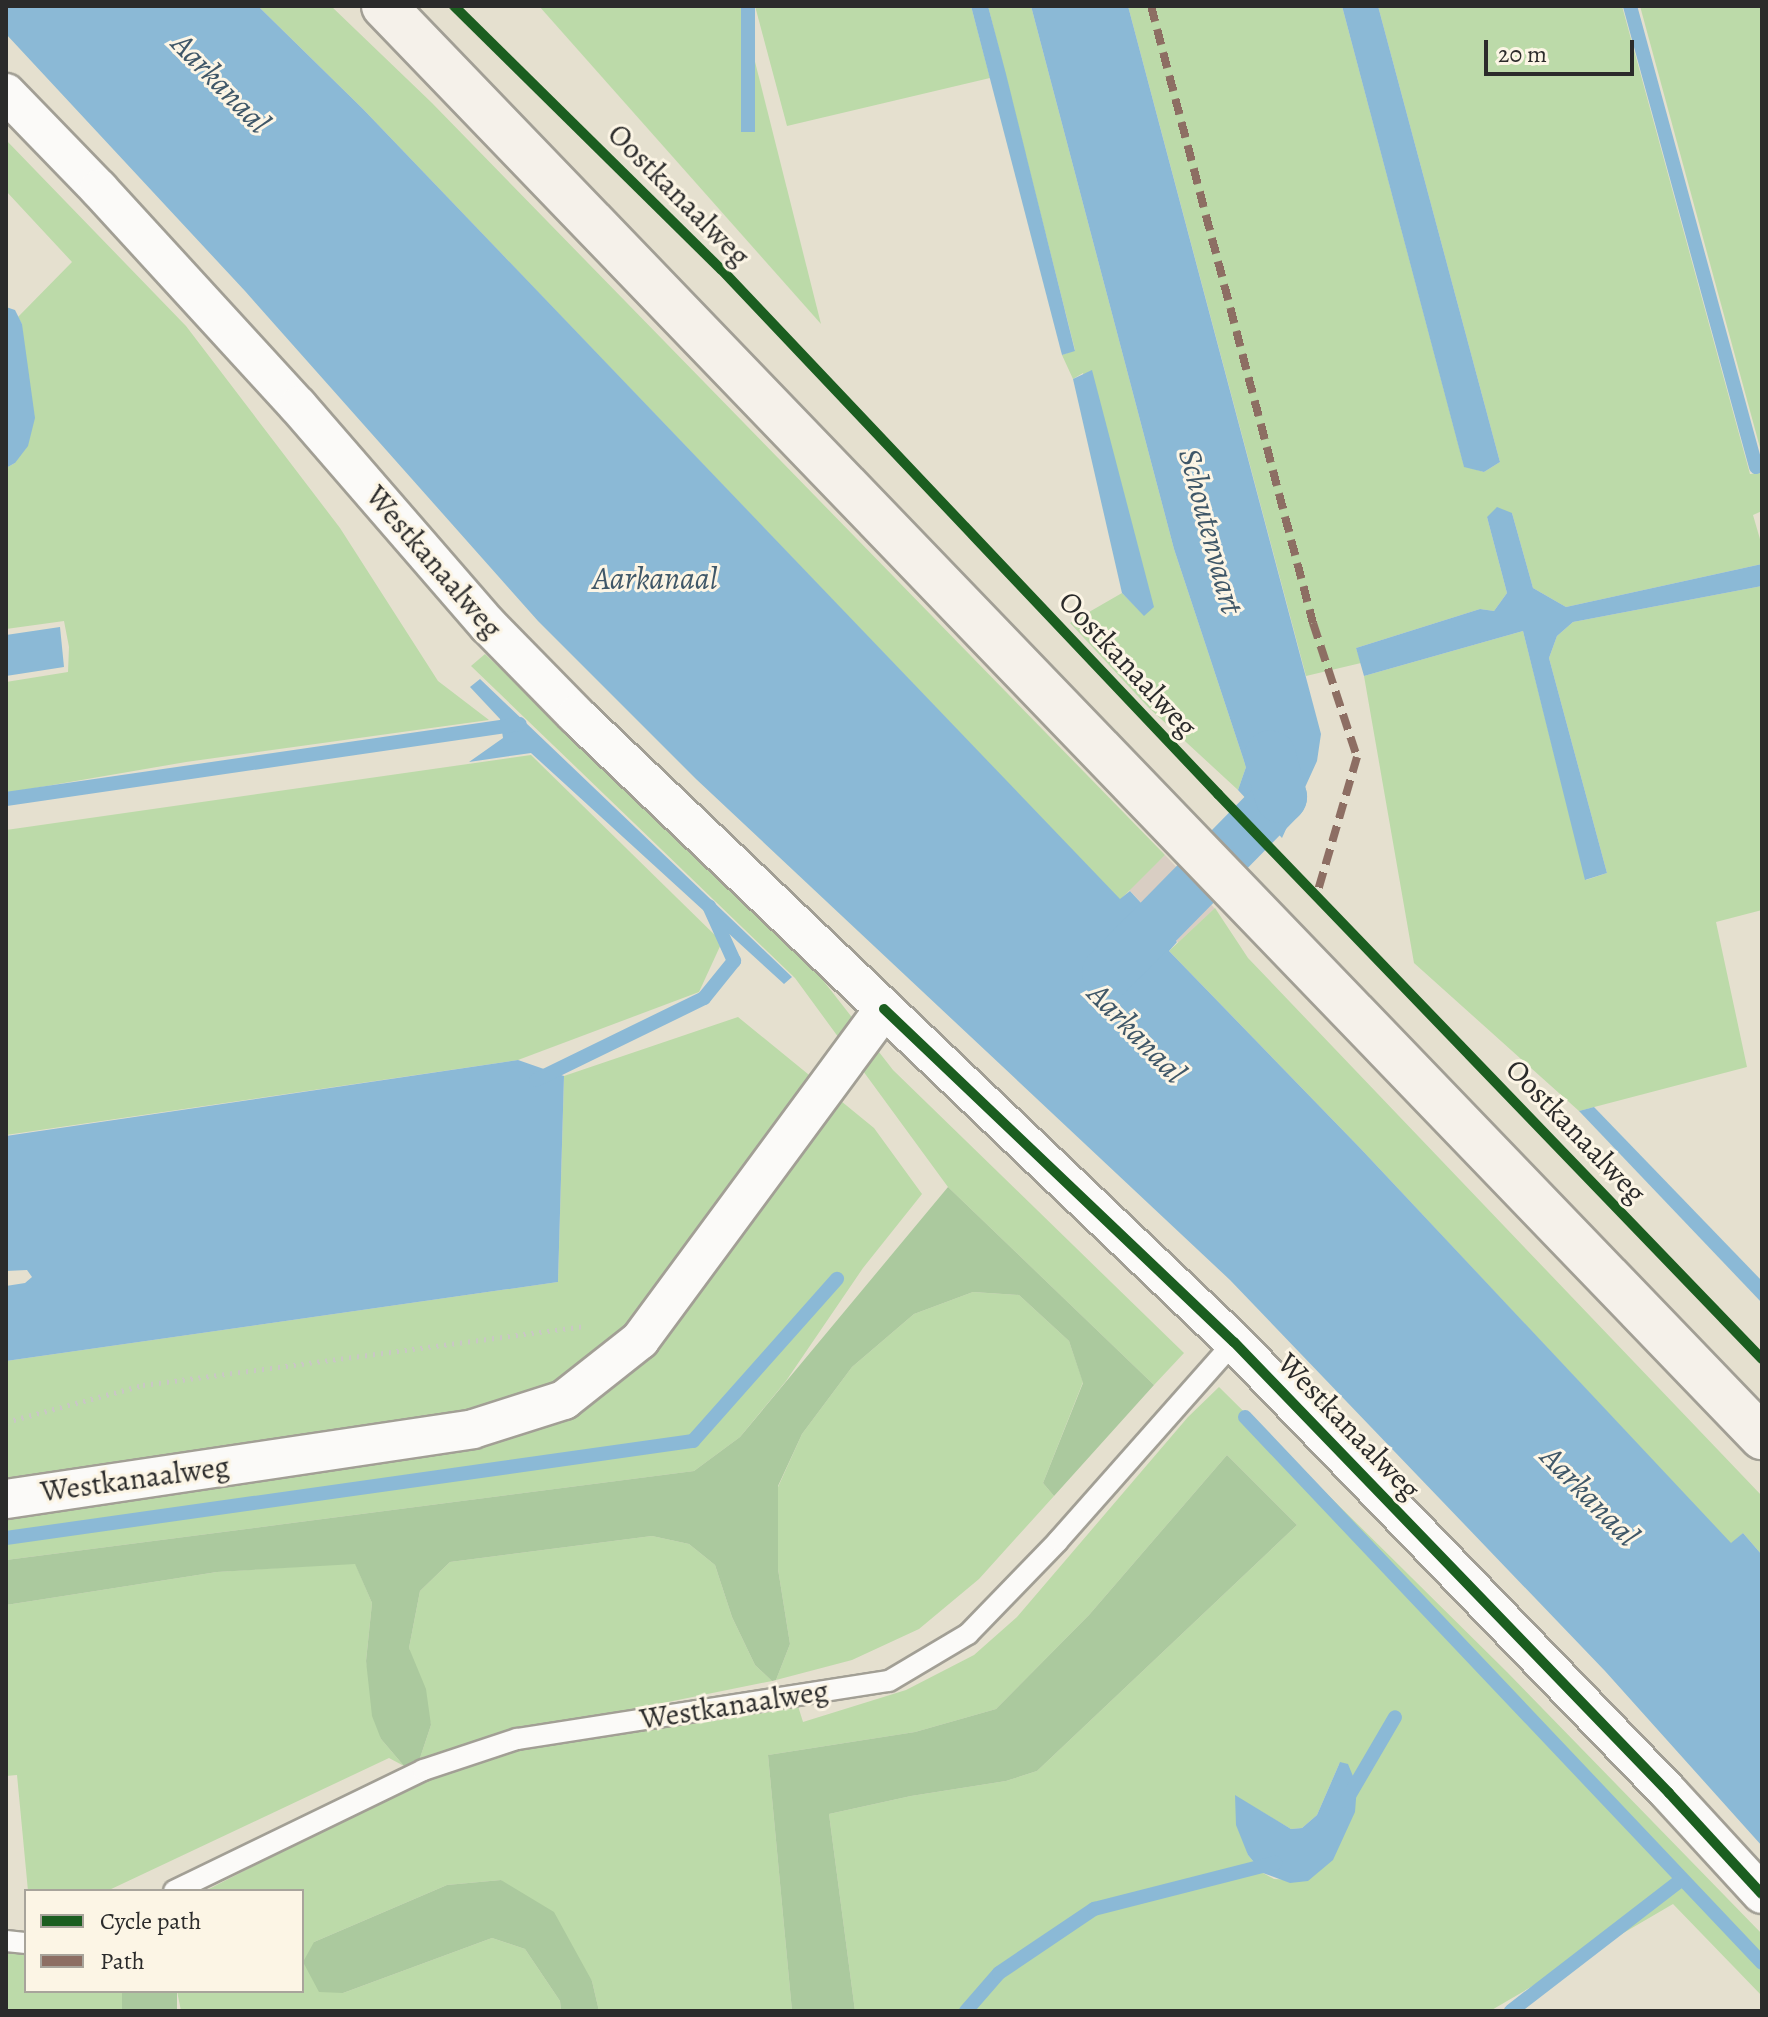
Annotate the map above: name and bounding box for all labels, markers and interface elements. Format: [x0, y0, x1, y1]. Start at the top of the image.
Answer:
scale bar [1488, 24, 1638, 74]
water label: Aarkanaal [164, 25, 278, 141]
text: 20 m [1498, 38, 1547, 70]
street label: Oostkanaalweg [600, 116, 758, 274]
water label: Schoutenvaart [1171, 444, 1251, 618]
street label: Westkanaalweg [358, 479, 510, 645]
water label: Aarkanaal [593, 559, 717, 597]
street label: Oostkanaalweg [1051, 584, 1205, 744]
water label: Aarkanaal [1080, 975, 1194, 1091]
street label: Oostkanaalweg [1498, 1051, 1654, 1211]
street label: Westkanaalweg [1270, 1345, 1428, 1507]
water label: Aarkanaal [1533, 1438, 1647, 1554]
street label: Westkanaalweg [38, 1448, 232, 1510]
street label: Westkanaalweg [637, 1672, 831, 1738]
legend [24, 1889, 304, 1993]
text: Cycle path [100, 1905, 201, 1937]
text: Path [100, 1945, 145, 1977]

